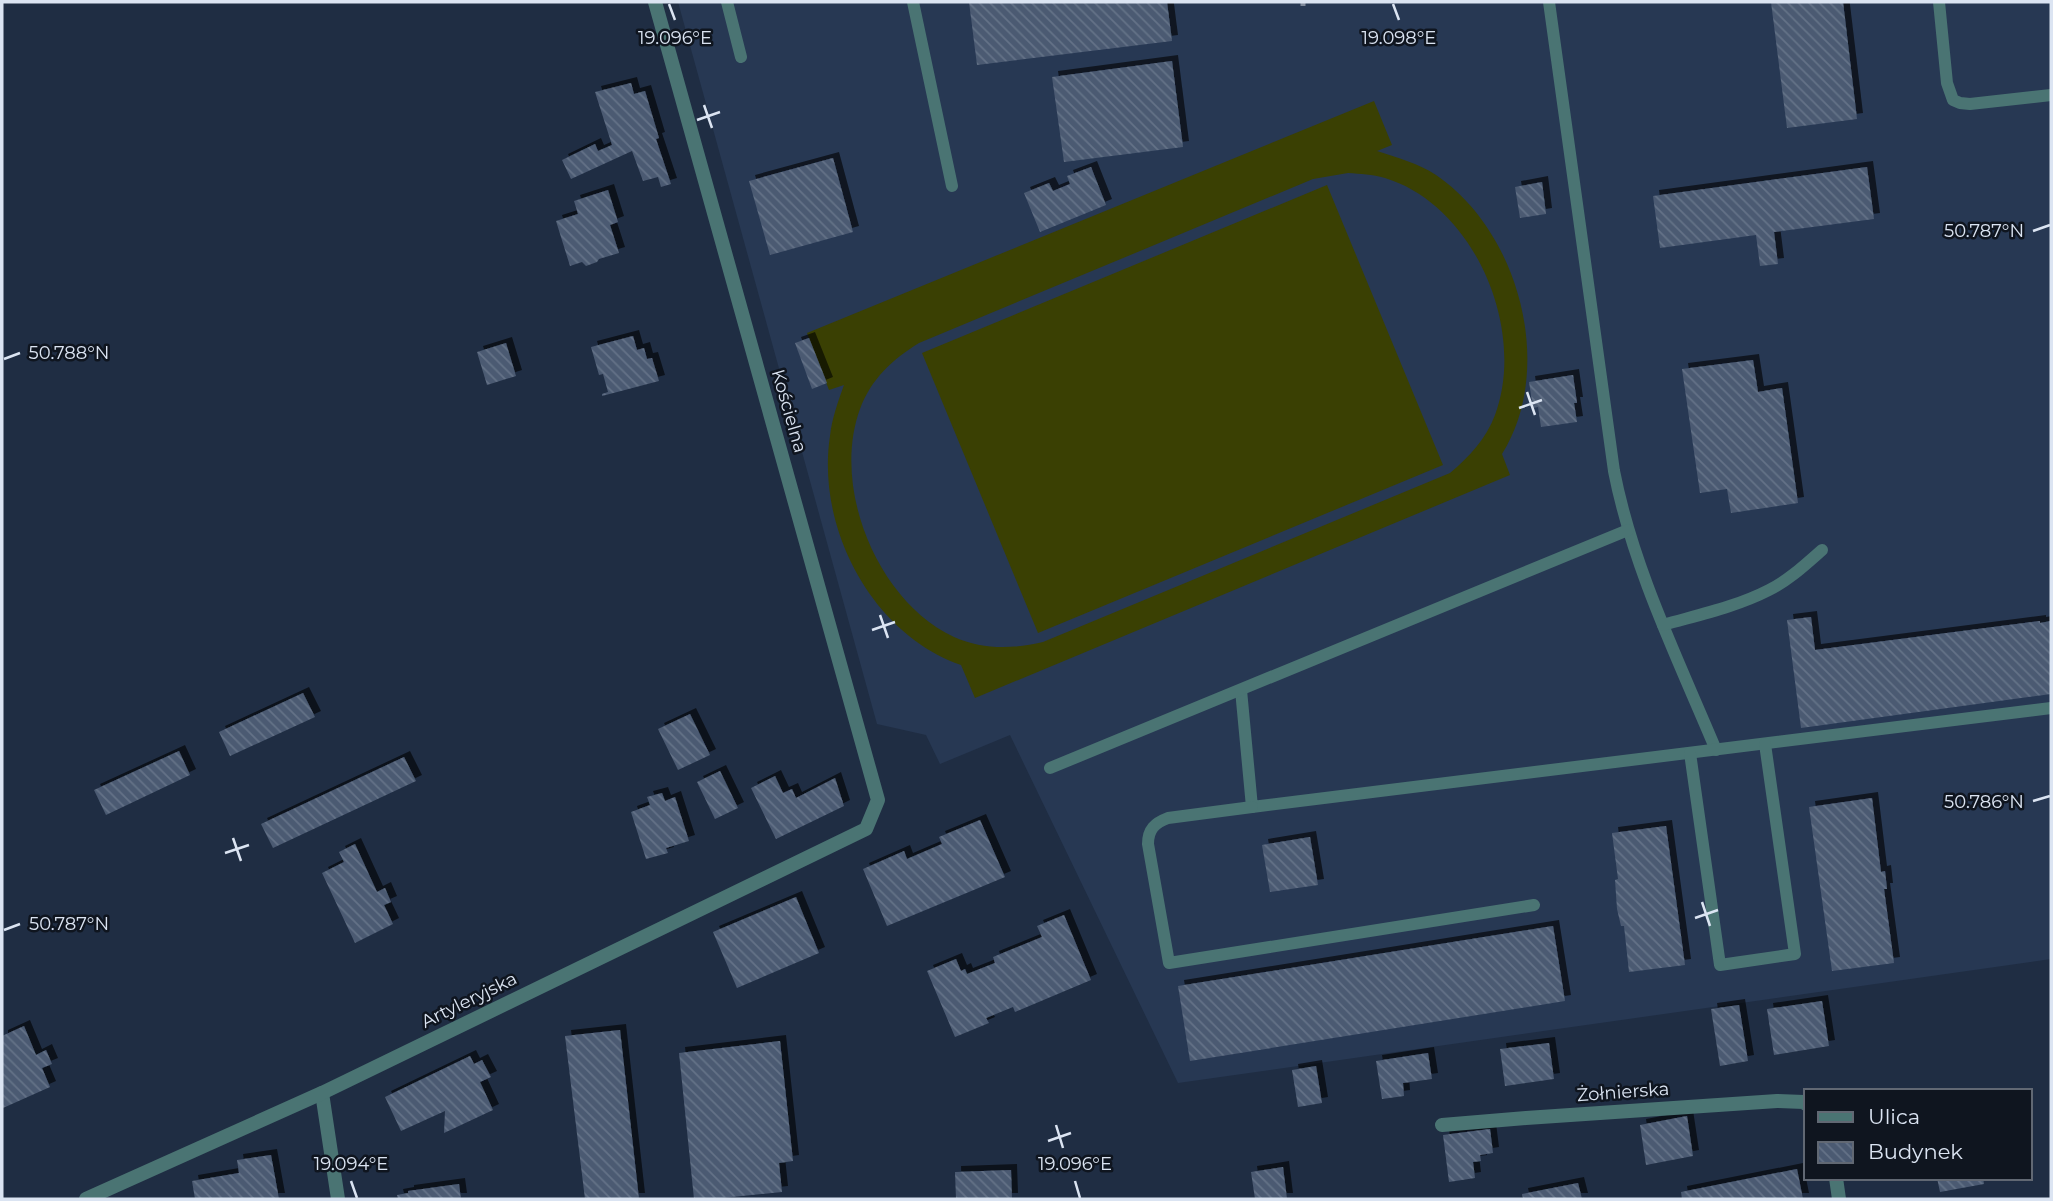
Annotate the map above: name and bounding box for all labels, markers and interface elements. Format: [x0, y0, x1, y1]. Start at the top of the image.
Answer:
text: 19.096°E [638, 27, 712, 49]
text: 19.098°E [1362, 27, 1436, 49]
text: 50.787°N [1944, 220, 2024, 242]
text: 50.788°N [29, 342, 109, 364]
street label: Kościelna [767, 367, 811, 455]
text: 50.786°N [1944, 791, 2024, 813]
text: 50.787°N [29, 913, 109, 935]
street label: Artyleryjska [417, 967, 521, 1033]
street label: Żołnierska [1576, 1078, 1670, 1106]
legend [1804, 1089, 2032, 1180]
text: Ulica [1868, 1104, 1920, 1129]
text: Budynek [1868, 1139, 1963, 1164]
text: 19.094°E [314, 1153, 388, 1175]
text: 19.096°E [1038, 1153, 1112, 1175]

